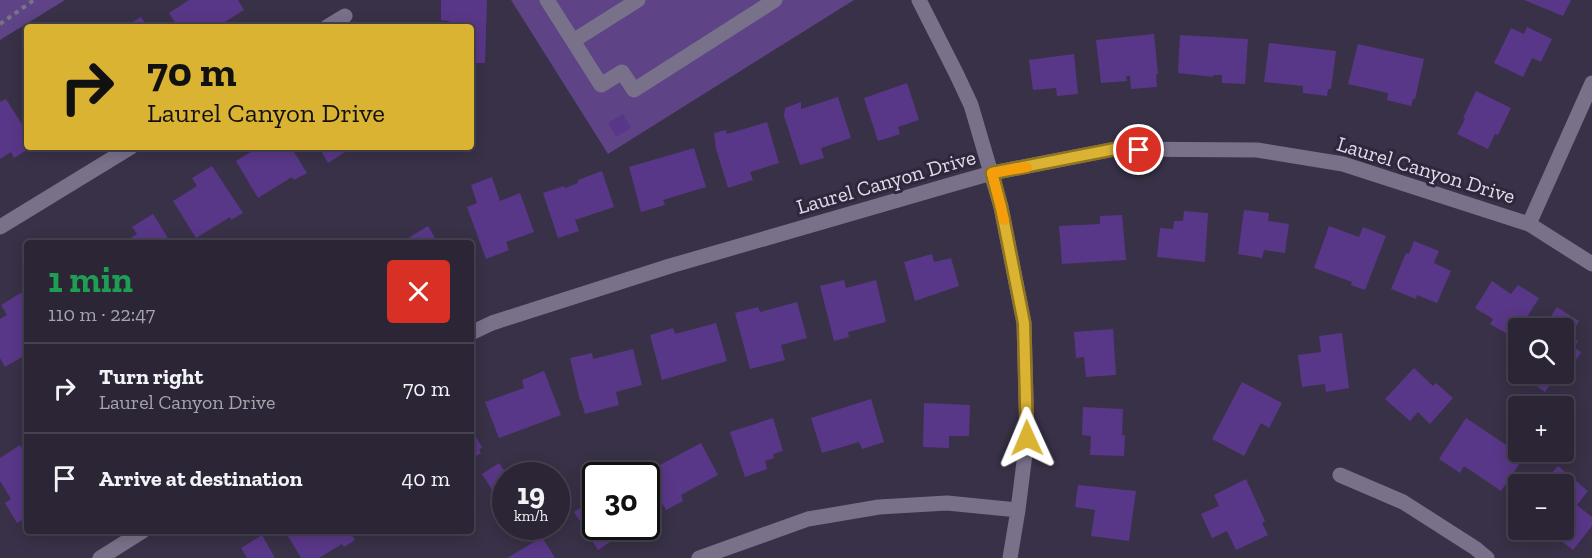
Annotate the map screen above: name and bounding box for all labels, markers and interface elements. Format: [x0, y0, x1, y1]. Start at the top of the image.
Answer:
text: 70 m [147, 46, 237, 97]
icon: right [48, 48, 126, 126]
text: Laurel Canyon Drive [147, 97, 385, 129]
pin [1113, 124, 1164, 175]
street label: Laurel Canyon Drive [1334, 131, 1518, 209]
icon: arrive [1122, 133, 1155, 166]
street label: Laurel Canyon Drive [793, 144, 978, 219]
text: 1 min [48, 258, 133, 301]
button: close [387, 260, 450, 323]
text: 110 m · 22:47 [48, 302, 155, 326]
map controls [1508, 318, 1574, 540]
button: search [1508, 318, 1574, 384]
text: Turn right [99, 363, 203, 390]
icon: right [48, 372, 81, 405]
text: 70 m [403, 375, 450, 402]
text: Laurel Canyon Drive [99, 390, 275, 414]
button: + [1508, 396, 1574, 462]
position arrow [995, 406, 1059, 470]
icon: arrive [48, 462, 81, 495]
speed limit sign: 30 [582, 462, 660, 540]
text: Arrive at destination [99, 465, 302, 492]
text: 40 m [401, 465, 450, 492]
button: − [1508, 474, 1574, 540]
text: 19 [517, 476, 545, 512]
text: km/h [514, 507, 548, 525]

